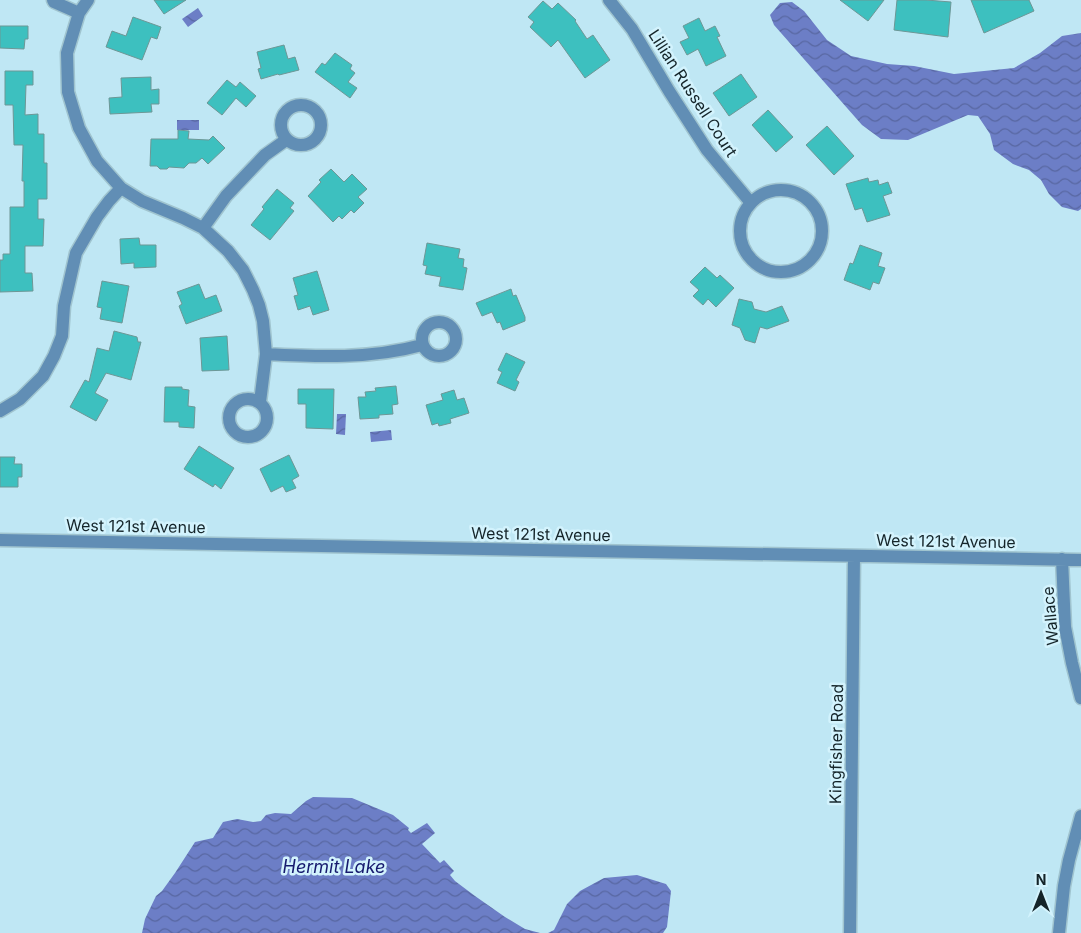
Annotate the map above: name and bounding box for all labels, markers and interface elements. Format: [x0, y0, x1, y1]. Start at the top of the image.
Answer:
street label: Lillian Russell Court [644, 26, 742, 160]
street label: West 121st Avenue [66, 515, 206, 537]
street label: West 121st Avenue [471, 523, 611, 545]
street label: West 121st Avenue [876, 530, 1016, 552]
street label: Wallace [1037, 586, 1063, 646]
street label: Kingfisher Road [825, 684, 847, 804]
water label: Hermit Lake [283, 856, 385, 877]
north arrow [1016, 868, 1066, 918]
text: N [1036, 871, 1046, 888]

